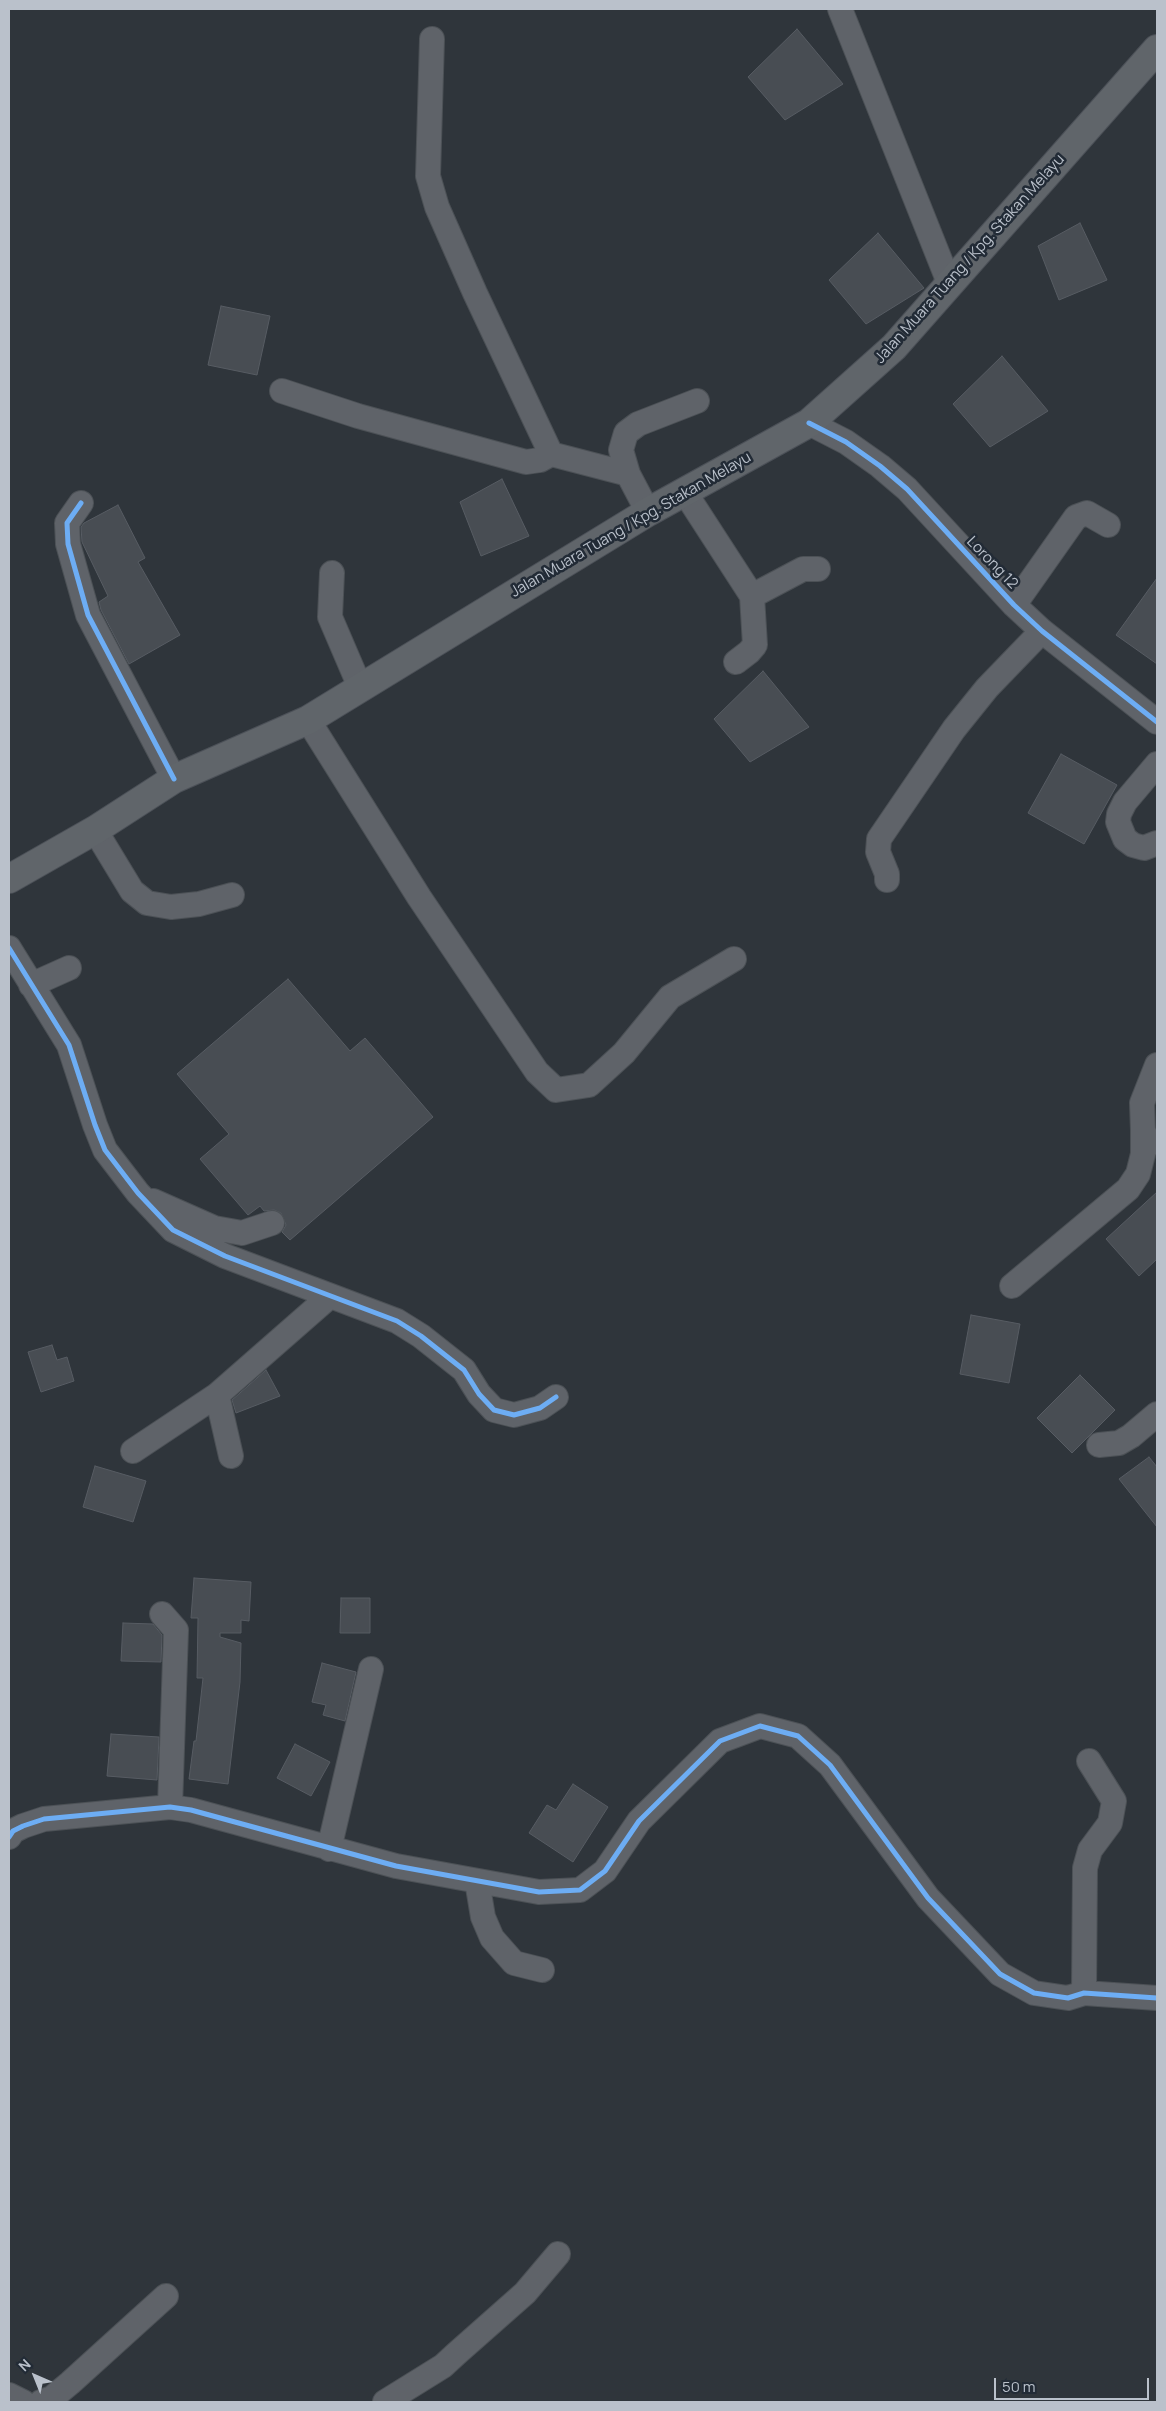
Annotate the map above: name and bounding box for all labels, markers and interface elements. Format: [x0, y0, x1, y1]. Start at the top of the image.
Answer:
street label: Jalan Muara Tuang / Kpg. Stakan Melayu [871, 151, 1069, 367]
street label: Jalan Muara Tuang / Kpg. Stakan Melayu [508, 449, 754, 601]
street label: Lorong 12 [963, 533, 1021, 593]
north arrow [10, 2351, 60, 2401]
text: N [14, 2355, 34, 2375]
scale bar [996, 2368, 1151, 2400]
text: 50 m [1002, 2376, 1036, 2397]

